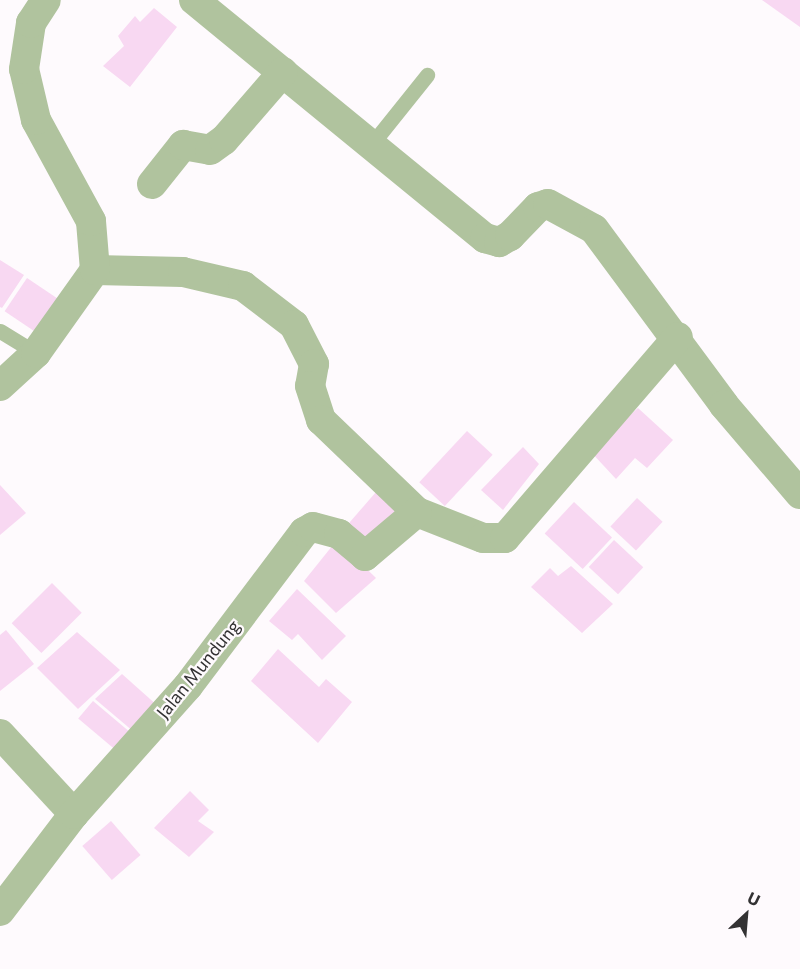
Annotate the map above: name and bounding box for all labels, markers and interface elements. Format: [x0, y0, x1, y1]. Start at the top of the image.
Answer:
street label: Jalan Mundung [152, 615, 244, 723]
north arrow [716, 885, 776, 945]
text: U [745, 887, 764, 909]

